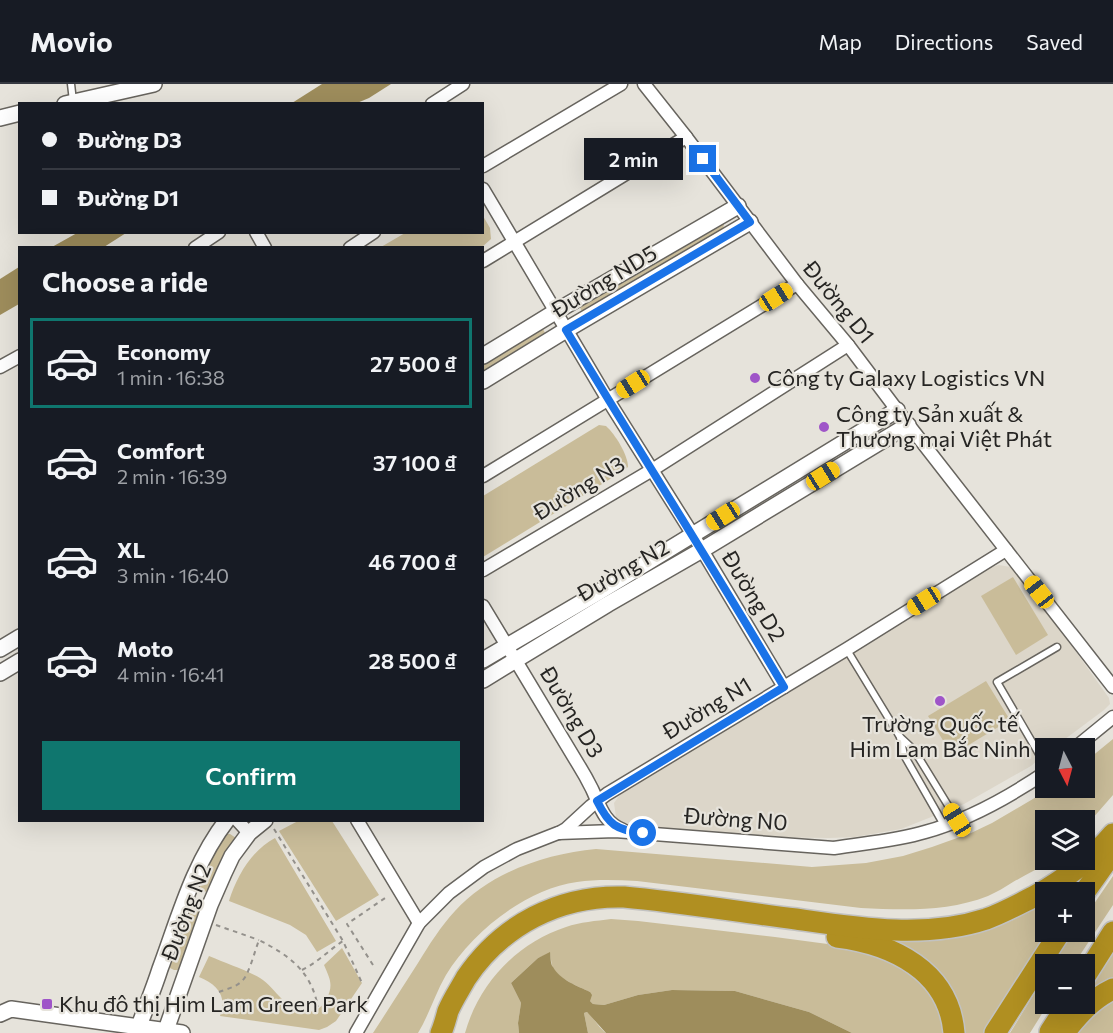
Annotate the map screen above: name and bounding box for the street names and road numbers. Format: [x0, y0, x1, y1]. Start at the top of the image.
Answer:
street label: Đường ND5 [545, 239, 661, 323]
street label: Đường D1 [797, 254, 881, 348]
street label: Đường N3 [527, 450, 629, 526]
street label: Đường N2 [571, 532, 673, 607]
street label: Đường D2 [716, 545, 792, 646]
street label: Đường D3 [534, 660, 610, 762]
street label: Đường N1 [657, 671, 756, 745]
street label: Đường N0 [682, 801, 789, 836]
street label: Đường N2 [154, 860, 216, 965]

